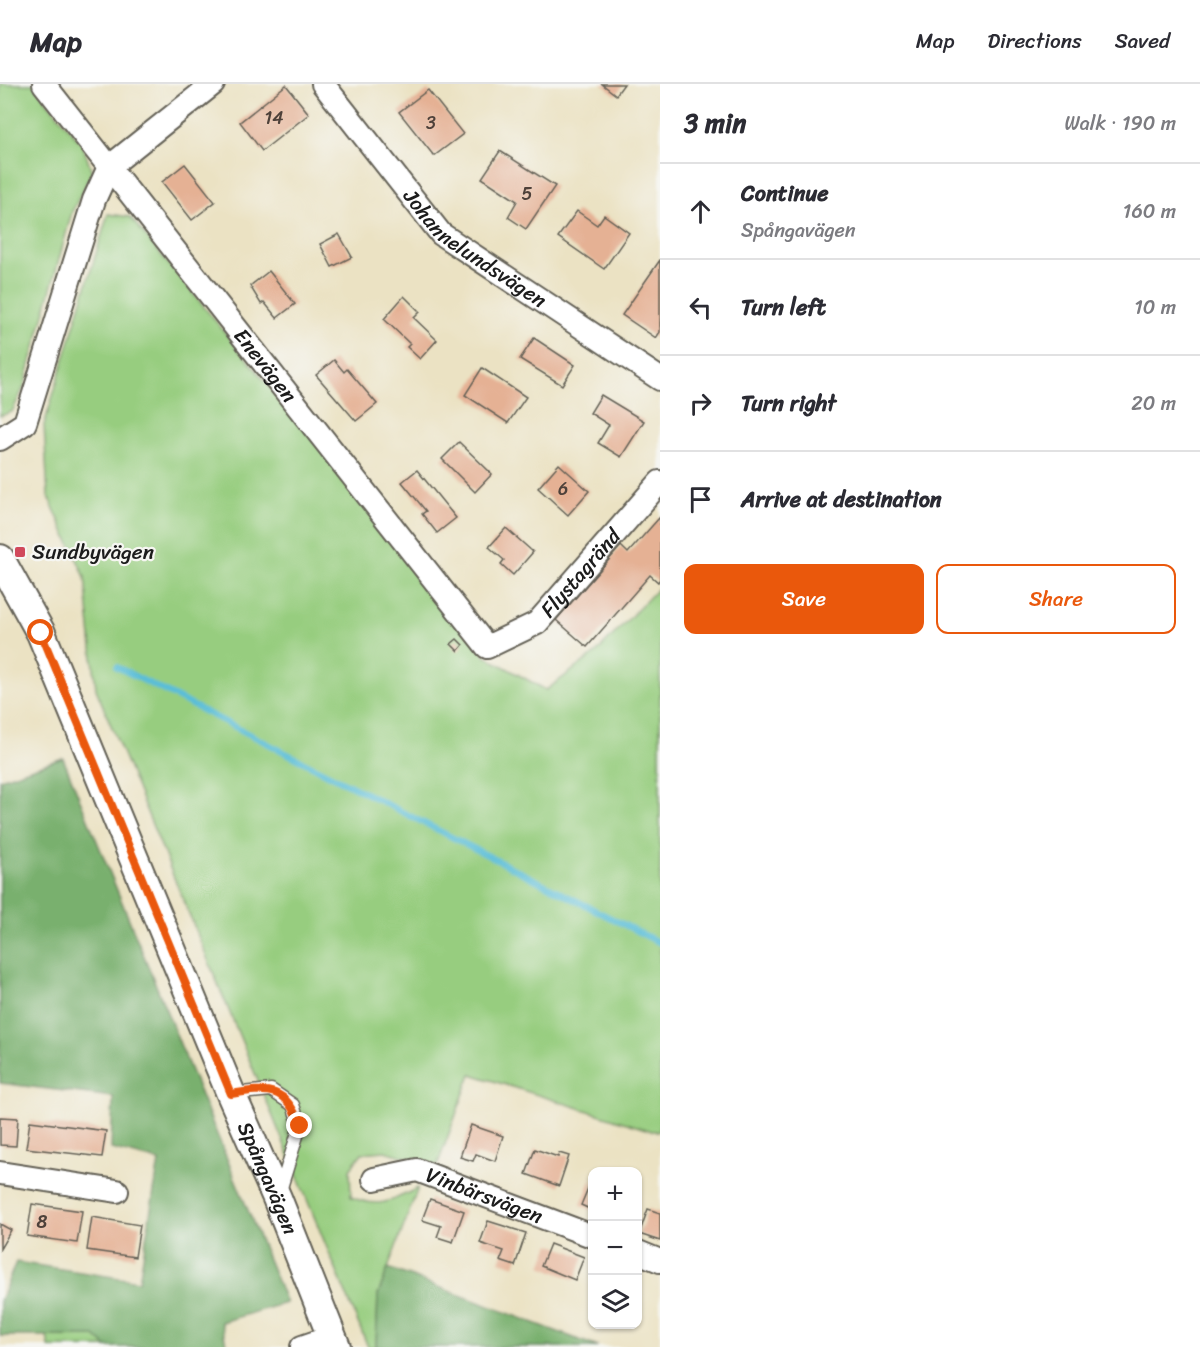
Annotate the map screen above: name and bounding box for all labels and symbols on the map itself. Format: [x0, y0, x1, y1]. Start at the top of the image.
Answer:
house number: 14 [265, 102, 283, 134]
house number: 3 [426, 107, 436, 139]
house number: 5 [522, 178, 533, 210]
street label: Johannelundsvägen [392, 179, 555, 318]
street label: Enevägen [224, 319, 307, 411]
house number: 6 [558, 473, 568, 505]
street label: Flystagränd [530, 518, 632, 627]
place label: Sundbyvägen [32, 533, 154, 571]
marker: Sundbyvägen [13, 545, 27, 559]
route start [27, 619, 53, 645]
route end [286, 1112, 312, 1138]
street label: Spångavägen [226, 1115, 309, 1241]
street label: Vinbärsvägen [420, 1156, 549, 1235]
house number: 8 [37, 1206, 48, 1238]

